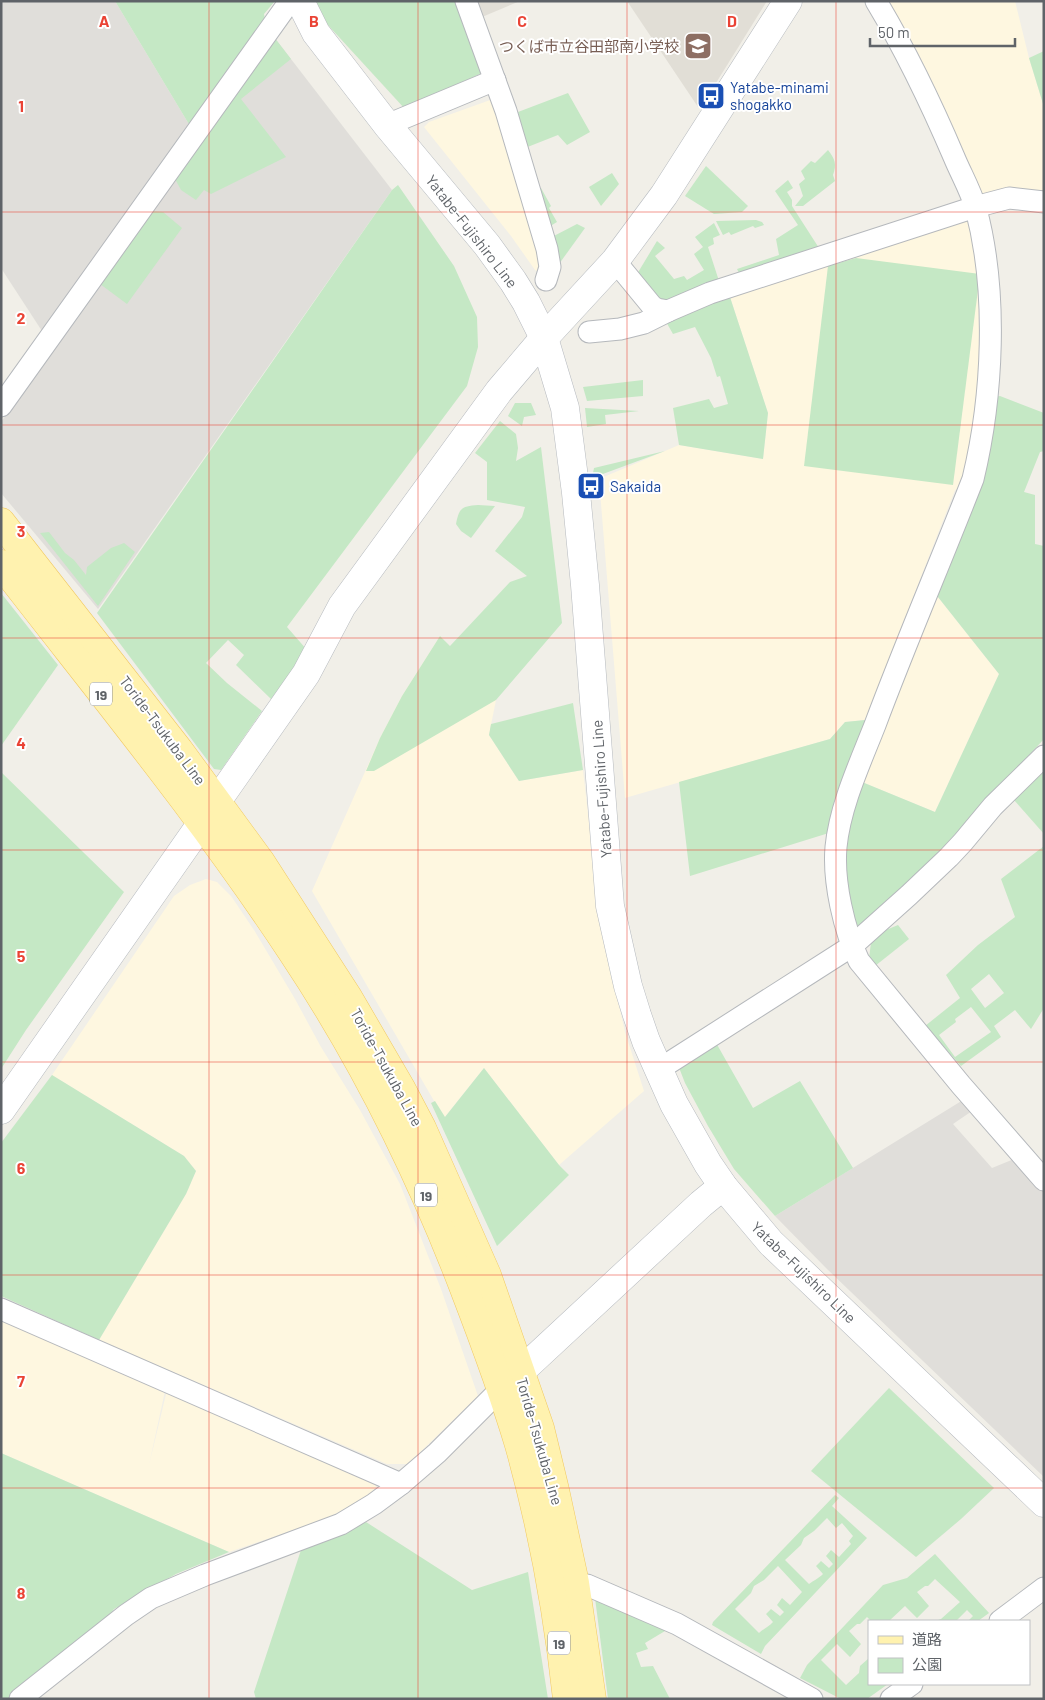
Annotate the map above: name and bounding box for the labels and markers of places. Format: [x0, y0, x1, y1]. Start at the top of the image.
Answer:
school or university icon: つくば市立谷田部南小学校 [683, 31, 713, 61]
place label: つくば市立谷田部南小学校 [499, 37, 679, 55]
place label: Yatabe-minami shogakko [730, 78, 829, 113]
bus stop icon: Yatabe-minami shogakko [696, 81, 726, 111]
bus stop icon: Sakaida [576, 471, 606, 501]
place label: Sakaida [610, 477, 661, 495]

